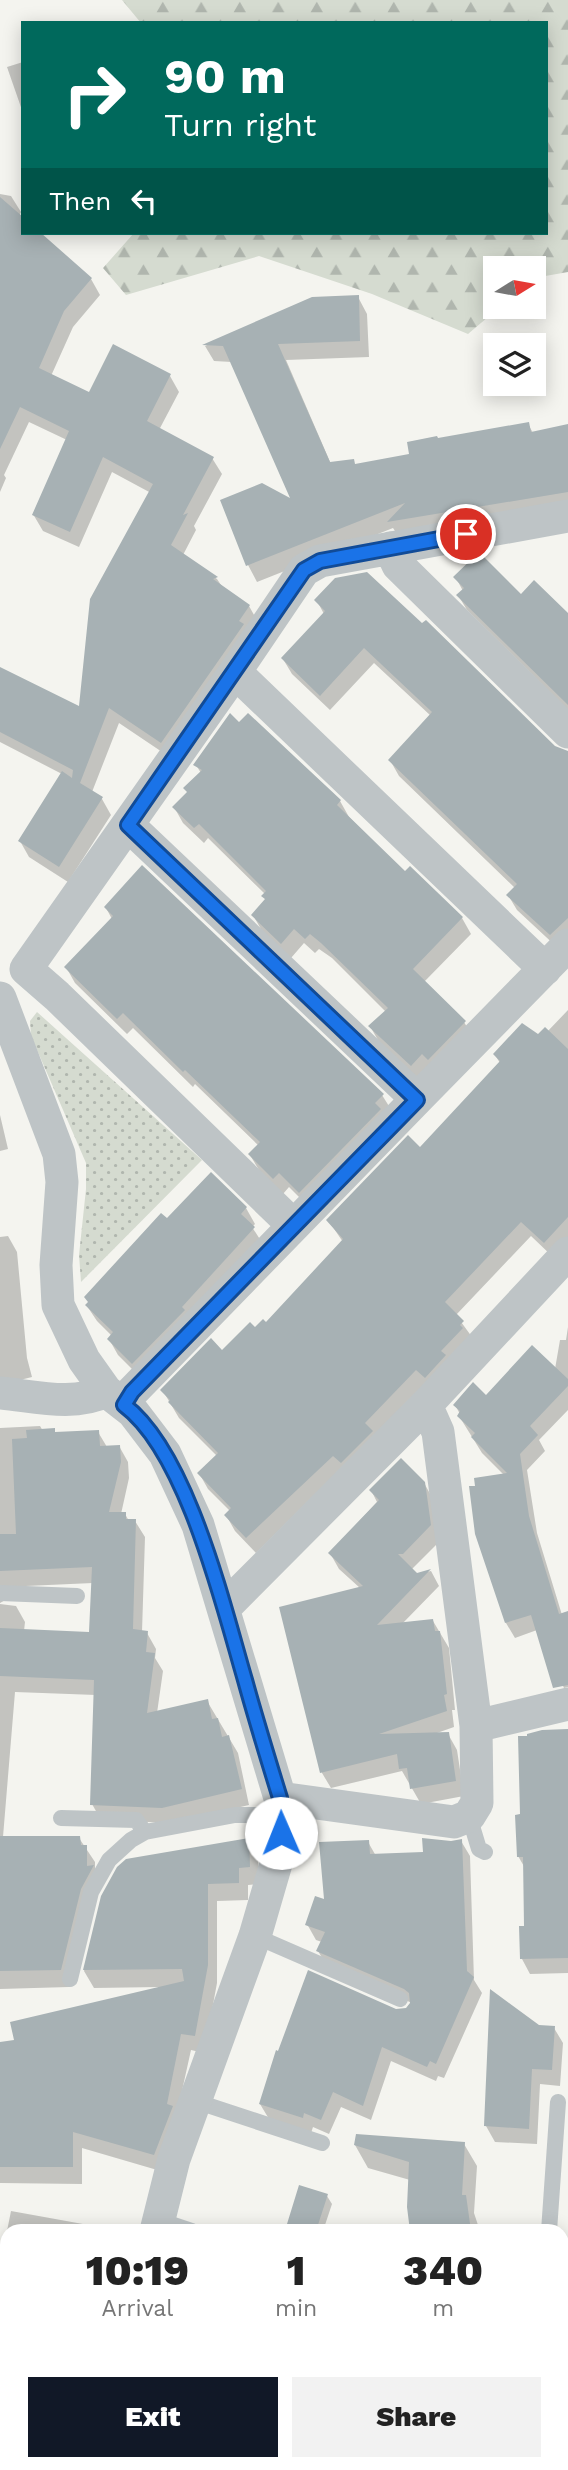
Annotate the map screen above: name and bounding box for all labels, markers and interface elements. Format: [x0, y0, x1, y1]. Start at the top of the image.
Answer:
text: 90 m [164, 47, 286, 105]
icon: right [49, 49, 140, 140]
text: Turn right [164, 106, 316, 144]
icon: left [125, 182, 163, 220]
text: Then [49, 186, 111, 216]
north arrow [483, 256, 546, 318]
map controls [483, 256, 546, 396]
button: layers [483, 333, 546, 396]
pin [436, 504, 496, 564]
icon: arrive [447, 515, 485, 553]
position arrow [244, 1796, 318, 1870]
text: 10:19 [86, 2246, 189, 2295]
text: 1 [287, 2246, 306, 2295]
text: 340 [403, 2246, 483, 2295]
text: Arrival [102, 2295, 173, 2322]
text: min [275, 2295, 317, 2322]
text: m [432, 2295, 454, 2322]
button: Exit [28, 2377, 278, 2457]
button: Share [292, 2377, 541, 2457]

